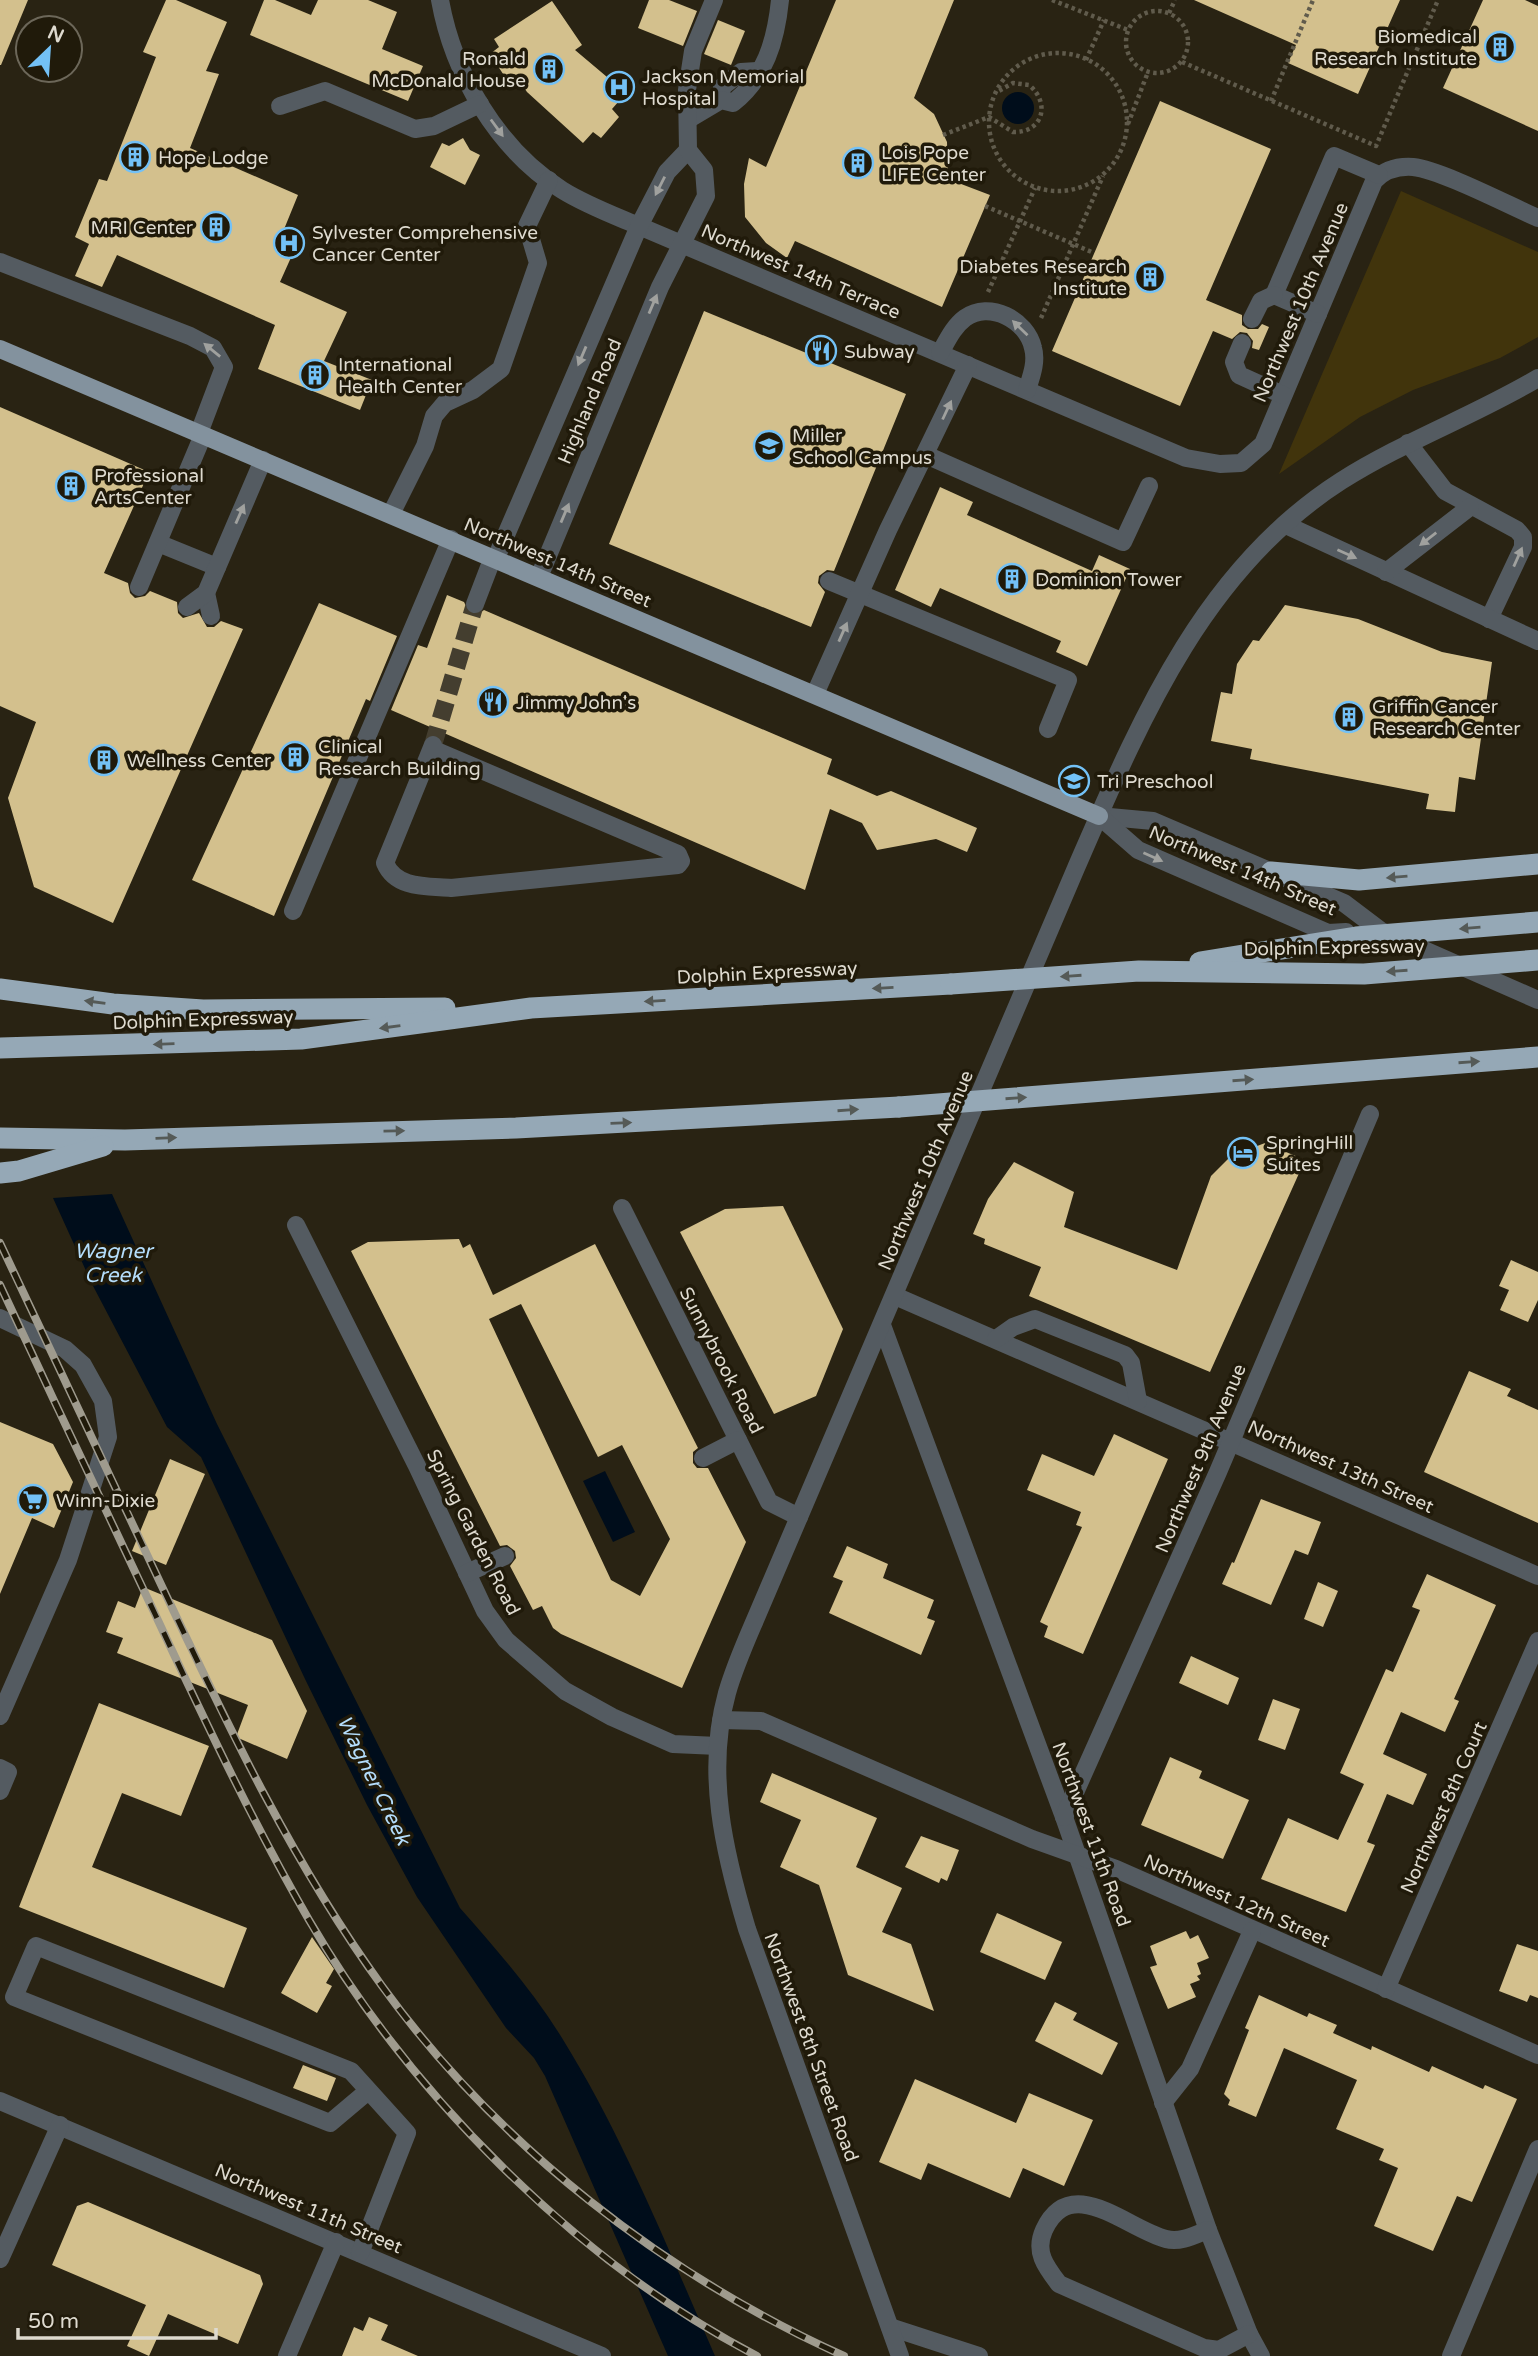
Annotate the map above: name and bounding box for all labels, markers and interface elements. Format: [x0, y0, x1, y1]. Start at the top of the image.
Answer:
north arrow [14, 14, 84, 84]
text: N [44, 21, 67, 48]
place label: Biomedical Research Institute [1314, 26, 1477, 70]
building icon: Biomedical Research Institute [1483, 30, 1517, 64]
place label: Ronald McDonald House [371, 48, 526, 92]
building icon: Ronald McDonald House [532, 52, 566, 86]
place label: Jackson Memorial Hospital [642, 66, 804, 110]
hospital icon: Jackson Memorial Hospital [602, 70, 636, 104]
one-way arrow [490, 119, 504, 137]
building icon: Hope Lodge [118, 140, 152, 174]
place label: Lois Pope LIFE Center [881, 142, 987, 186]
building icon: Lois Pope LIFE Center [841, 146, 875, 180]
place label: Hope Lodge [158, 147, 269, 169]
one-way arrow [655, 176, 666, 196]
street label: Northwest 10th Avenue [1249, 199, 1353, 406]
building icon: MRI Center [199, 210, 233, 244]
place label: MRI Center [91, 217, 194, 239]
street label: Northwest 14th Terrace [698, 220, 903, 324]
place label: Sylvester Comprehensive Cancer Center [312, 222, 538, 266]
hospital icon: Sylvester Comprehensive Cancer Center [272, 226, 306, 260]
place label: Diabetes Research Institute [959, 256, 1127, 300]
building icon: Diabetes Research Institute [1133, 260, 1167, 294]
one-way arrow [648, 293, 659, 314]
one-way arrow [1012, 320, 1029, 336]
restaurant icon: Subway [804, 334, 838, 368]
street label: Highland Road [554, 335, 626, 467]
place label: Subway [844, 341, 915, 363]
one-way arrow [203, 343, 221, 358]
one-way arrow [576, 346, 588, 366]
place label: International Health Center [338, 354, 463, 398]
building icon: International Health Center [298, 358, 332, 392]
one-way arrow [941, 400, 953, 420]
place label: Miller School Campus [792, 425, 932, 469]
school or university icon: Miller School Campus [752, 429, 786, 463]
place label: Professional ArtsCenter [94, 465, 204, 509]
building icon: Professional ArtsCenter [54, 469, 88, 503]
one-way arrow [235, 503, 246, 524]
one-way arrow [559, 503, 570, 524]
street label: Northwest 14th Street [461, 513, 655, 612]
one-way arrow [1420, 532, 1438, 547]
one-way arrow [1512, 547, 1524, 567]
one-way arrow [1337, 549, 1357, 560]
building icon: Dominion Tower [995, 562, 1029, 596]
place label: Dominion Tower [1035, 569, 1182, 591]
one-way arrow [837, 622, 849, 642]
restaurant icon: Jimmy John's [476, 685, 510, 719]
place label: Jimmy John's [516, 692, 636, 714]
place label: Griffin Cancer Research Center [1372, 696, 1521, 740]
building icon: Griffin Cancer Research Center [1332, 700, 1366, 734]
place label: Clinical Research Building [318, 736, 481, 780]
building icon: Clinical Research Building [278, 740, 312, 774]
building icon: Wellness Center [87, 743, 121, 777]
place label: Wellness Center [127, 750, 272, 772]
school or university icon: Tri Preschool [1057, 764, 1091, 798]
place label: Tri Preschool [1097, 771, 1213, 793]
street label: Northwest 14th Street [1146, 821, 1340, 920]
one-way arrow [1143, 851, 1163, 863]
one-way arrow [1386, 872, 1408, 883]
one-way arrow [1459, 923, 1481, 934]
street label: Dolphin Expressway [1243, 935, 1425, 961]
street label: Dolphin Expressway [676, 957, 858, 989]
one-way arrow [1385, 966, 1407, 977]
one-way arrow [1059, 971, 1081, 982]
one-way arrow [871, 983, 893, 994]
one-way arrow [644, 995, 666, 1006]
one-way arrow [84, 996, 106, 1007]
street label: Dolphin Expressway [112, 1006, 294, 1034]
one-way arrow [379, 1021, 401, 1032]
one-way arrow [152, 1038, 174, 1049]
one-way arrow [1459, 1056, 1481, 1067]
street label: Northwest 10th Avenue [874, 1067, 978, 1274]
one-way arrow [1232, 1074, 1254, 1085]
one-way arrow [1005, 1092, 1027, 1103]
one-way arrow [837, 1104, 859, 1115]
one-way arrow [610, 1118, 632, 1129]
one-way arrow [383, 1125, 405, 1136]
place label: SpringHill Suites [1266, 1132, 1353, 1176]
one-way arrow [155, 1133, 177, 1144]
hotel icon: SpringHill Suites [1226, 1136, 1260, 1170]
water label: Wagner Creek [74, 1239, 155, 1288]
street label: Sunnybrook Road [675, 1284, 768, 1437]
street label: Northwest 9th Avenue [1151, 1361, 1251, 1556]
street label: Northwest 13th Street [1244, 1416, 1437, 1518]
street label: Spring Garden Road [422, 1446, 524, 1619]
supermarket icon: Winn-Dixie [16, 1483, 50, 1517]
place label: Winn-Dixie [56, 1490, 155, 1512]
water label: Wagner Creek [331, 1711, 416, 1850]
street label: Northwest 8th Court [1396, 1718, 1492, 1897]
street label: Northwest 11th Road [1047, 1739, 1135, 1930]
street label: Northwest 12th Street [1140, 1850, 1333, 1952]
street label: Northwest 8th Street Road [759, 1930, 863, 2165]
street label: Northwest 11th Street [212, 2159, 406, 2258]
scale bar [18, 2296, 215, 2340]
text: 50 m [28, 2309, 79, 2334]

